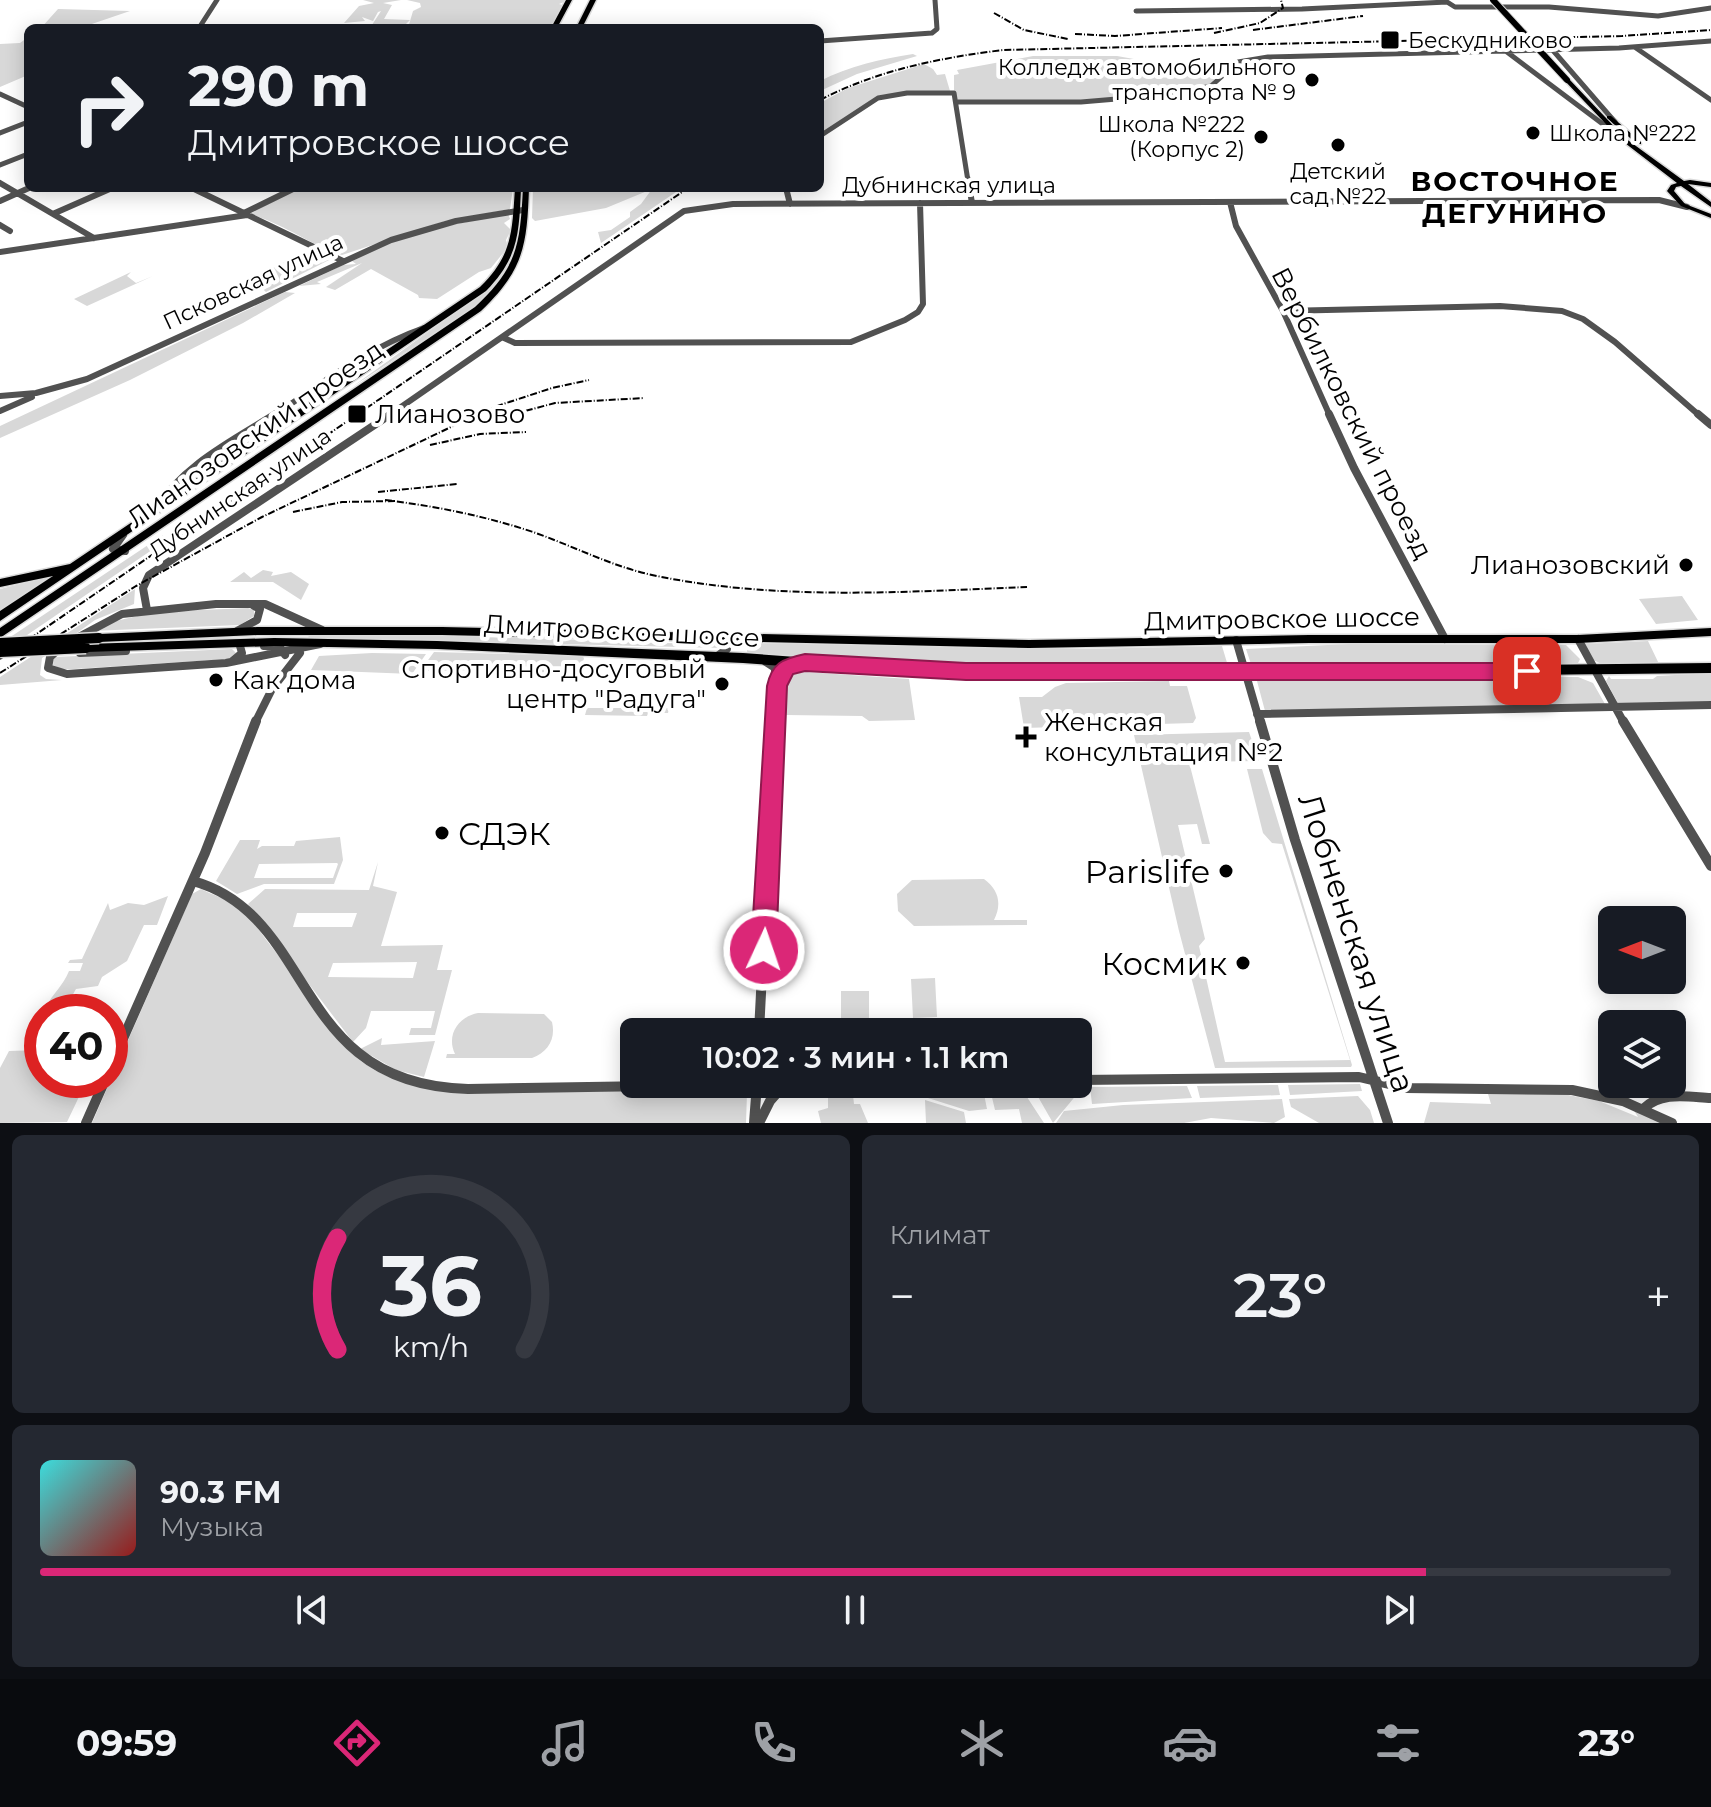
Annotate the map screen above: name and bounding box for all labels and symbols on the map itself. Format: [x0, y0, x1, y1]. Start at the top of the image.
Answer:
place label: Бескудниково [1408, 27, 1572, 54]
marker: Бескудниково [1379, 29, 1401, 51]
place label: Колледж автомобильного транспорта № 9 [998, 54, 1296, 106]
marker: Колледж автомобильного транспорта № 9 [1303, 71, 1321, 89]
place label: Школа №222 (Корпус 2) [1098, 111, 1245, 163]
place label: Школа №222 [1549, 120, 1696, 147]
marker: Школа №222 [1524, 124, 1542, 142]
marker: Школа №222 (Корпус 2) [1252, 128, 1270, 146]
marker: Детский сад №22 [1329, 136, 1347, 154]
place label: Детский сад №22 [1289, 158, 1387, 210]
district label: ВОСТОЧНОЕ ДЕГУНИНО [1410, 164, 1620, 230]
street label: Дубнинская улица [842, 172, 1056, 199]
street label: Псковская улица [159, 228, 347, 336]
street label: Вербилковский проезд [1264, 262, 1440, 564]
street label: Лианозовский проезд [121, 333, 389, 535]
place label: Лианозово [375, 398, 525, 430]
marker: Лианозово [346, 403, 368, 425]
street label: Дубнинская улица [144, 422, 336, 564]
place label: Лианозовский [1471, 549, 1670, 581]
marker: Лианозовский [1677, 556, 1695, 574]
street label: Дмитровское шоссе [1144, 601, 1420, 637]
street label: Дмитровское шоссе [483, 608, 761, 654]
pin [1493, 637, 1561, 705]
place label: Спортивно-досуговый центр "Радуга" [401, 653, 706, 715]
place label: Как дома [232, 664, 356, 696]
marker: Как дома [207, 671, 225, 689]
marker: Спортивно-досуговый центр "Радуга" [713, 675, 731, 693]
place label: Женская консультация №2 [1044, 706, 1283, 768]
marker: Женская консультация №2 [1015, 726, 1037, 748]
street label: Лобненская улица [1290, 789, 1424, 1097]
place label: СДЭК [458, 814, 551, 853]
marker: СДЭК [433, 824, 451, 842]
place label: Parislife [1085, 852, 1210, 891]
marker: Parislife [1217, 862, 1235, 880]
north arrow [1598, 906, 1686, 994]
position arrow [722, 908, 806, 992]
place label: Космик [1101, 944, 1227, 983]
marker: Космик [1234, 954, 1252, 972]
speed limit sign: 40 [24, 994, 128, 1098]

